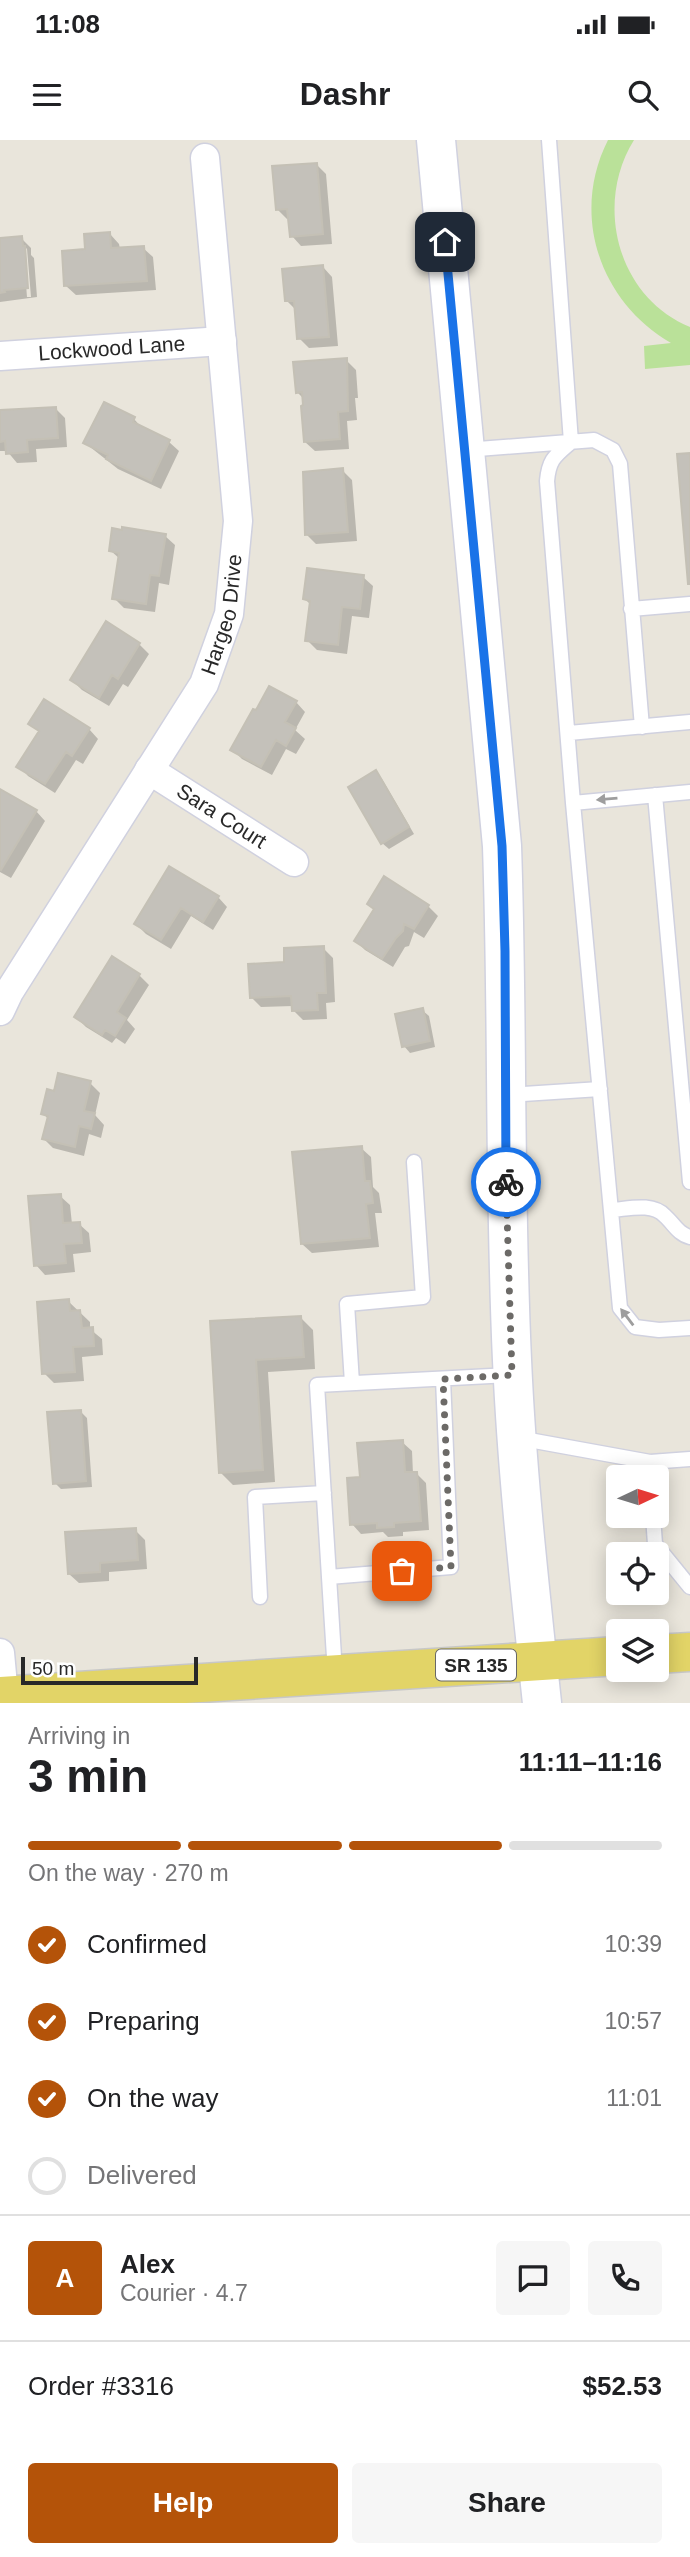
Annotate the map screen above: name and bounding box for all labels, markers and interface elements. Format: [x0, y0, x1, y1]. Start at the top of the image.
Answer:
text: 11:08 [35, 9, 100, 39]
icon: menu [28, 76, 66, 114]
text: Dashr [300, 76, 390, 112]
icon: search [624, 76, 662, 114]
pin [415, 212, 475, 272]
icon: home [426, 223, 464, 261]
street label: Lockwood Lane [38, 332, 186, 364]
street label: Hargeo Drive [196, 553, 246, 678]
street label: Sara Court [173, 779, 271, 853]
one-way arrow [596, 794, 618, 805]
courier [471, 1147, 541, 1217]
icon: bike [487, 1163, 525, 1201]
one-way arrow [620, 1308, 634, 1327]
north arrow [606, 1465, 668, 1528]
map controls [606, 1465, 669, 1682]
pin [372, 1541, 432, 1601]
button: locate [606, 1542, 669, 1605]
icon: bag [383, 1552, 421, 1590]
button: layers [606, 1619, 669, 1682]
road number: SR 135 [436, 1650, 516, 1680]
scale bar [21, 1654, 198, 1686]
text: 50 m [32, 1658, 74, 1679]
text: Arriving in [28, 1723, 130, 1749]
text: 11:11–11:16 [519, 1747, 662, 1777]
text: 3 min [28, 1750, 148, 1802]
text: On the way · 270 m [28, 1860, 229, 1886]
icon: check [28, 1926, 66, 1964]
text: Confirmed [87, 1929, 207, 1959]
text: 10:39 [604, 1931, 662, 1957]
icon: check [28, 2003, 66, 2041]
text: Preparing [87, 2006, 200, 2036]
text: 10:57 [604, 2008, 662, 2034]
icon: check [28, 2080, 66, 2118]
text: On the way [87, 2083, 219, 2113]
text: 11:01 [606, 2085, 662, 2111]
text: Delivered [87, 2160, 197, 2190]
button: chat [496, 2241, 570, 2315]
button: phone [588, 2241, 662, 2315]
text: Alex [120, 2249, 175, 2279]
text: A [56, 2263, 74, 2293]
text: Courier · 4.7 [120, 2280, 248, 2306]
text: Order #3316 [28, 2371, 174, 2401]
text: $52.53 [582, 2371, 662, 2401]
button: Help [28, 2463, 338, 2543]
button: Share [352, 2463, 662, 2543]

